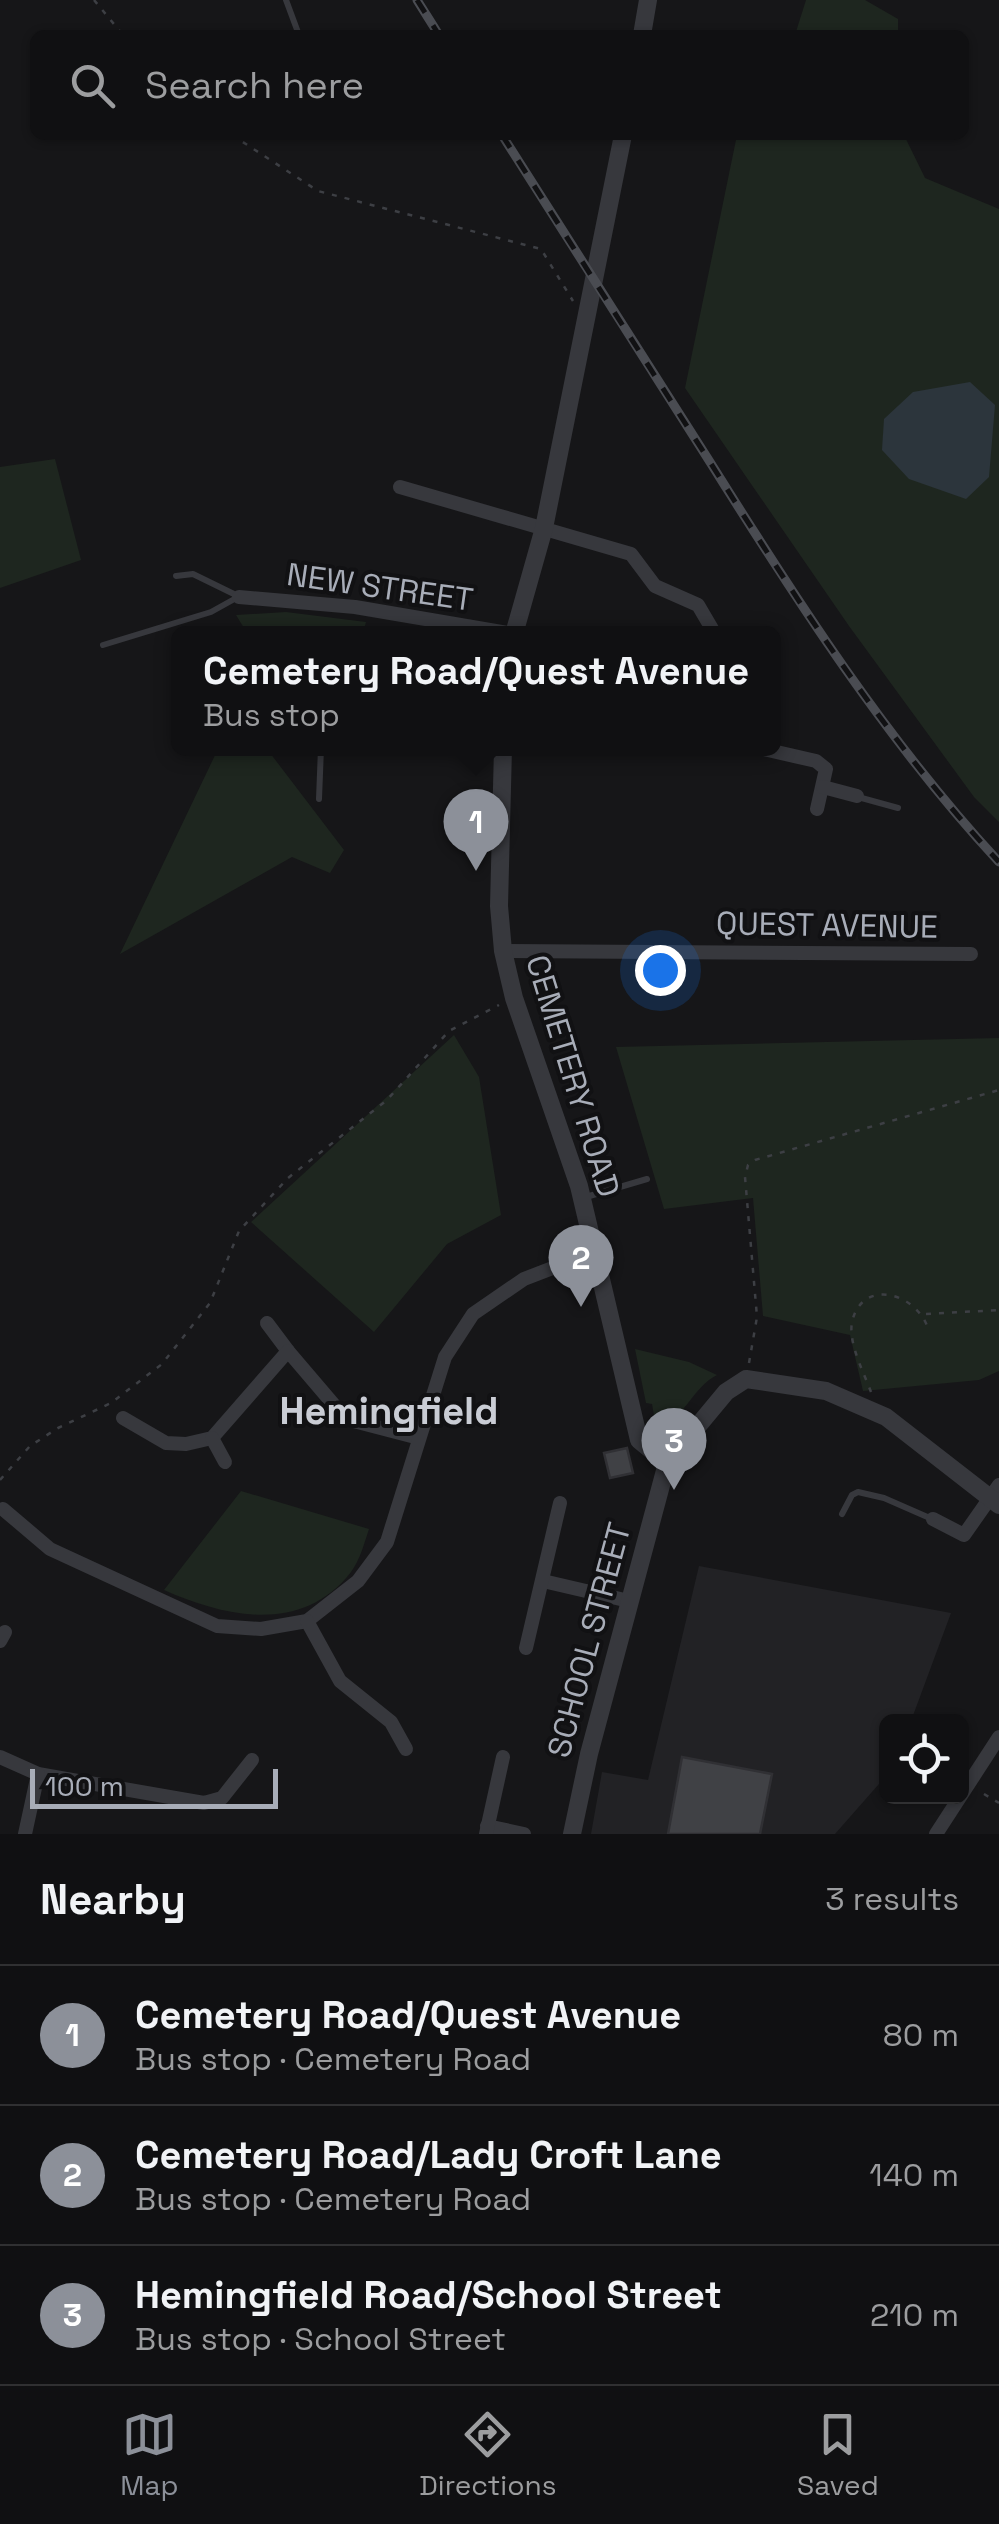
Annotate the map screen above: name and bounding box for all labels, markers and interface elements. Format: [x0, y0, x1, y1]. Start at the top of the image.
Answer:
search box [30, 30, 969, 140]
icon: search [65, 58, 120, 113]
text: Search here [145, 61, 364, 109]
street label: NEW STREET [284, 554, 476, 620]
popup [171, 626, 781, 756]
text: Cemetery Road/Quest Avenue [203, 647, 749, 695]
text: Bus stop [203, 695, 340, 735]
pin: 1 [444, 788, 508, 871]
street label: QUEST AVENUE [716, 903, 938, 947]
your location [635, 945, 686, 996]
street label: CEMETERY ROAD [517, 950, 629, 1202]
pin: 2 [548, 1224, 614, 1307]
district label: Hemingfield [280, 1387, 498, 1435]
pin: 3 [642, 1408, 706, 1490]
street label: SCHOOL STREET [538, 1518, 640, 1762]
map controls [879, 1714, 969, 1804]
button: locate [879, 1714, 969, 1804]
scale bar [30, 1764, 278, 1808]
text: 100 m [45, 1768, 124, 1804]
text: Nearby [40, 1873, 186, 1926]
text: 3 results [825, 1879, 959, 1919]
text: Cemetery Road/Quest Avenue [135, 1991, 681, 2039]
text: 1 [65, 2015, 80, 2055]
text: 80 m [883, 2015, 959, 2055]
text: Bus stop · Cemetery Road [135, 2039, 531, 2079]
text: Cemetery Road/Lady Croft Lane [135, 2131, 722, 2179]
text: 2 [63, 2155, 82, 2195]
text: 140 m [869, 2155, 959, 2195]
text: Bus stop · Cemetery Road [135, 2179, 531, 2219]
text: Hemingfield Road/School Street [135, 2271, 722, 2319]
text: 3 [63, 2295, 82, 2335]
text: 210 m [870, 2295, 959, 2335]
text: Bus stop · School Street [135, 2319, 506, 2359]
tab: Map [120, 2407, 179, 2503]
tab: Directions [419, 2407, 556, 2503]
tab: Saved [797, 2407, 879, 2503]

